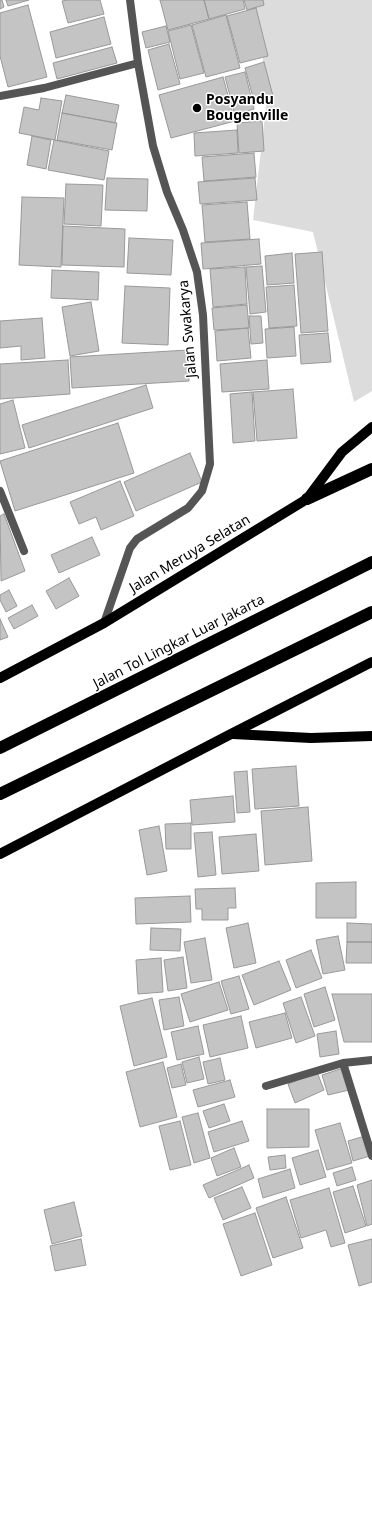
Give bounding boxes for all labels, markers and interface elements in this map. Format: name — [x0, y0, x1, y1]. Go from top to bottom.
place label: Posyandu Bougenville — [206, 92, 288, 124]
marker: Posyandu Bougenville — [191, 102, 203, 114]
street label: Jalan Swakarya — [175, 279, 201, 379]
street label: Jalan Meruya Selatan — [127, 511, 253, 597]
street label: Jalan Tol Lingkar Luar Jakarta — [91, 591, 267, 693]

